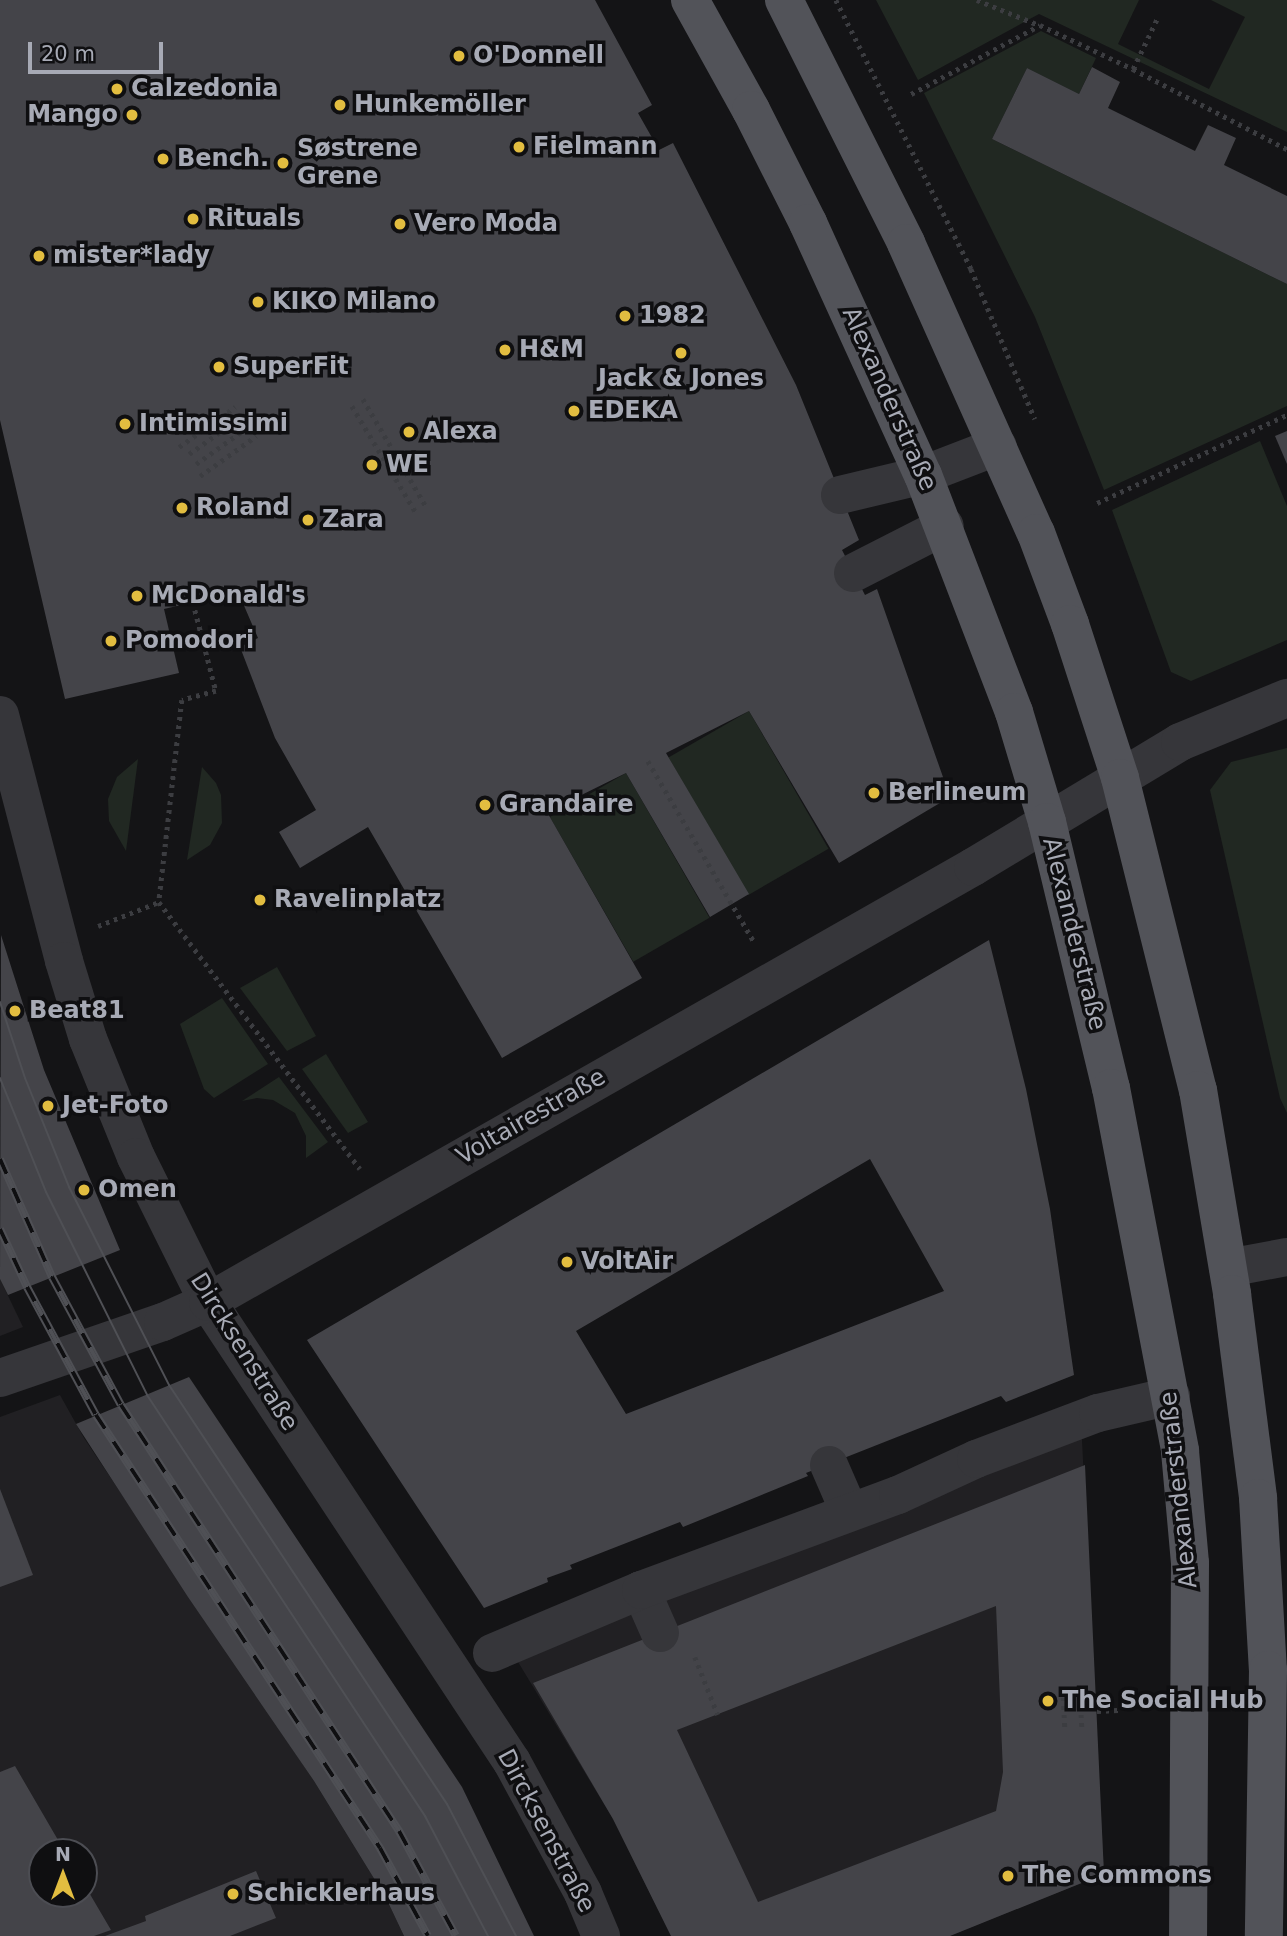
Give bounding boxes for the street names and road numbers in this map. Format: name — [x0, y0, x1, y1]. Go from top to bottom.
street label: Alexanderstraße — [836, 303, 942, 495]
street label: Alexanderstraße — [1036, 835, 1112, 1033]
street label: Voltairestraße — [451, 1063, 611, 1171]
street label: Dircksenstraße — [184, 1268, 304, 1436]
street label: Alexanderstraße — [1154, 1390, 1204, 1590]
street label: Dircksenstraße — [491, 1745, 601, 1917]

